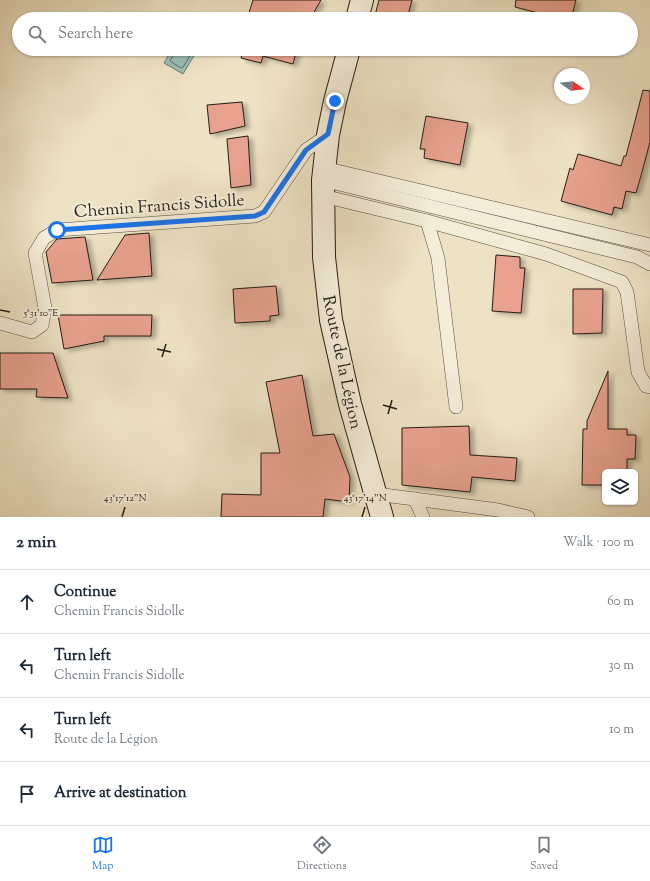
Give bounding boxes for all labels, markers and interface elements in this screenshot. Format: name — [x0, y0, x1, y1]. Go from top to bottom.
search box — [12, 12, 638, 56]
icon: search — [26, 23, 48, 45]
text: Search here — [58, 24, 133, 45]
north arrow — [554, 68, 590, 104]
route end — [326, 92, 344, 110]
street label: Chemin Francis Sidolle — [73, 189, 245, 225]
route start — [48, 221, 66, 239]
street label: Route de la Légion — [315, 293, 367, 431]
text: 5°31'10"E — [23, 306, 58, 321]
map controls — [602, 469, 638, 505]
button: layers — [602, 469, 638, 505]
text: 43°17'12"N — [104, 491, 146, 506]
text: 43°17'14"N — [343, 491, 387, 506]
text: 2 min — [16, 531, 57, 555]
text: Walk · 100 m — [563, 534, 634, 552]
text: Continue — [54, 582, 116, 603]
icon: ahead — [16, 591, 38, 613]
text: 60 m — [607, 593, 634, 611]
text: Chemin Francis Sidolle — [54, 603, 185, 621]
text: Turn left — [54, 646, 111, 667]
icon: left — [16, 655, 38, 677]
text: 30 m — [608, 657, 634, 675]
text: Chemin Francis Sidolle — [54, 667, 185, 685]
text: Turn left — [54, 710, 111, 731]
icon: left — [16, 719, 38, 741]
text: 10 m — [609, 721, 634, 739]
text: Route de la Légion — [54, 731, 158, 749]
icon: arrive — [16, 783, 38, 805]
text: Arrive at destination — [54, 783, 187, 804]
tab: Map — [92, 834, 114, 874]
tab: Directions — [297, 834, 347, 874]
tab: Saved — [530, 834, 558, 874]

